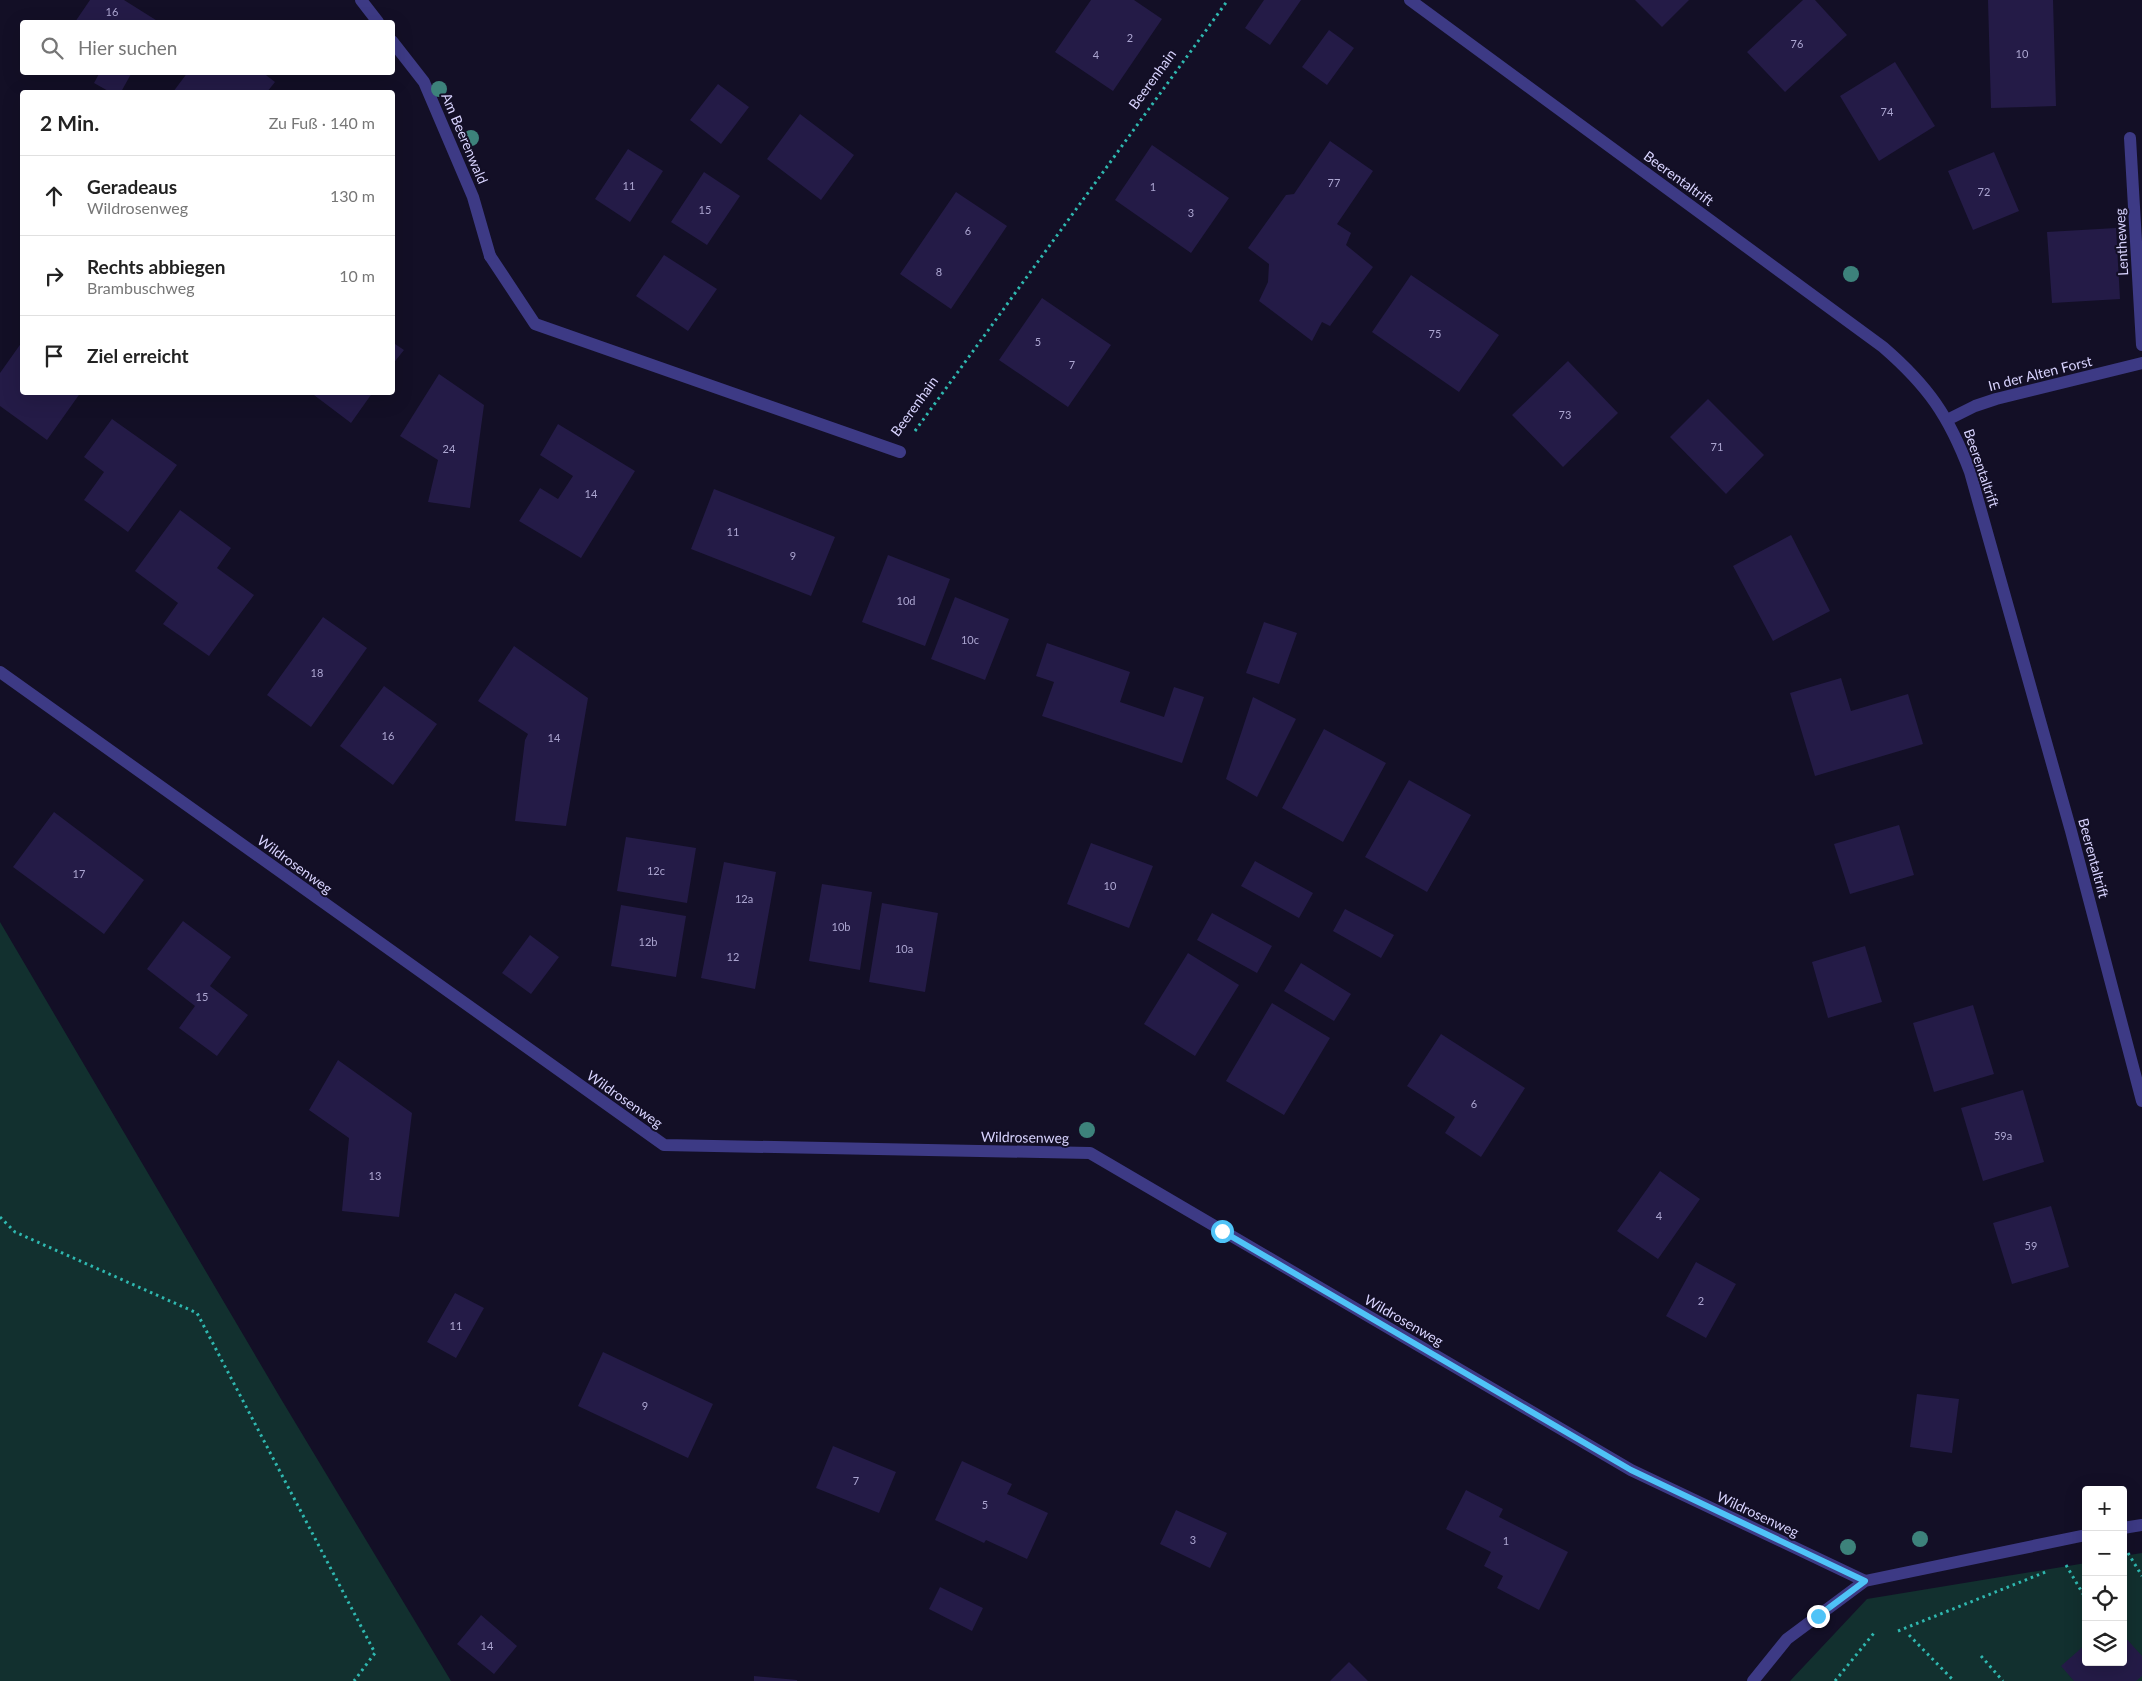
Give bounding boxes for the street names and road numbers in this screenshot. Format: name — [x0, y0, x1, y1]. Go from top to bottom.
street label: Beerenhain — [1125, 46, 1179, 112]
street label: Am Beerenwald — [438, 90, 492, 186]
street label: Beerentaltrift — [1641, 147, 1717, 209]
street label: Lentheweg — [2111, 208, 2131, 276]
street label: In der Alten Forst — [1986, 352, 2094, 394]
street label: Beerenhain — [887, 373, 941, 439]
street label: Beerentaltrift — [1961, 426, 2004, 510]
street label: Beerentaltrift — [2075, 816, 2113, 900]
street label: Wildrosenweg — [254, 831, 336, 897]
street label: Wildrosenweg — [584, 1067, 666, 1131]
street label: Wildrosenweg — [981, 1128, 1069, 1146]
street label: Wildrosenweg — [1361, 1291, 1447, 1349]
street label: Wildrosenweg — [1714, 1488, 1802, 1540]

